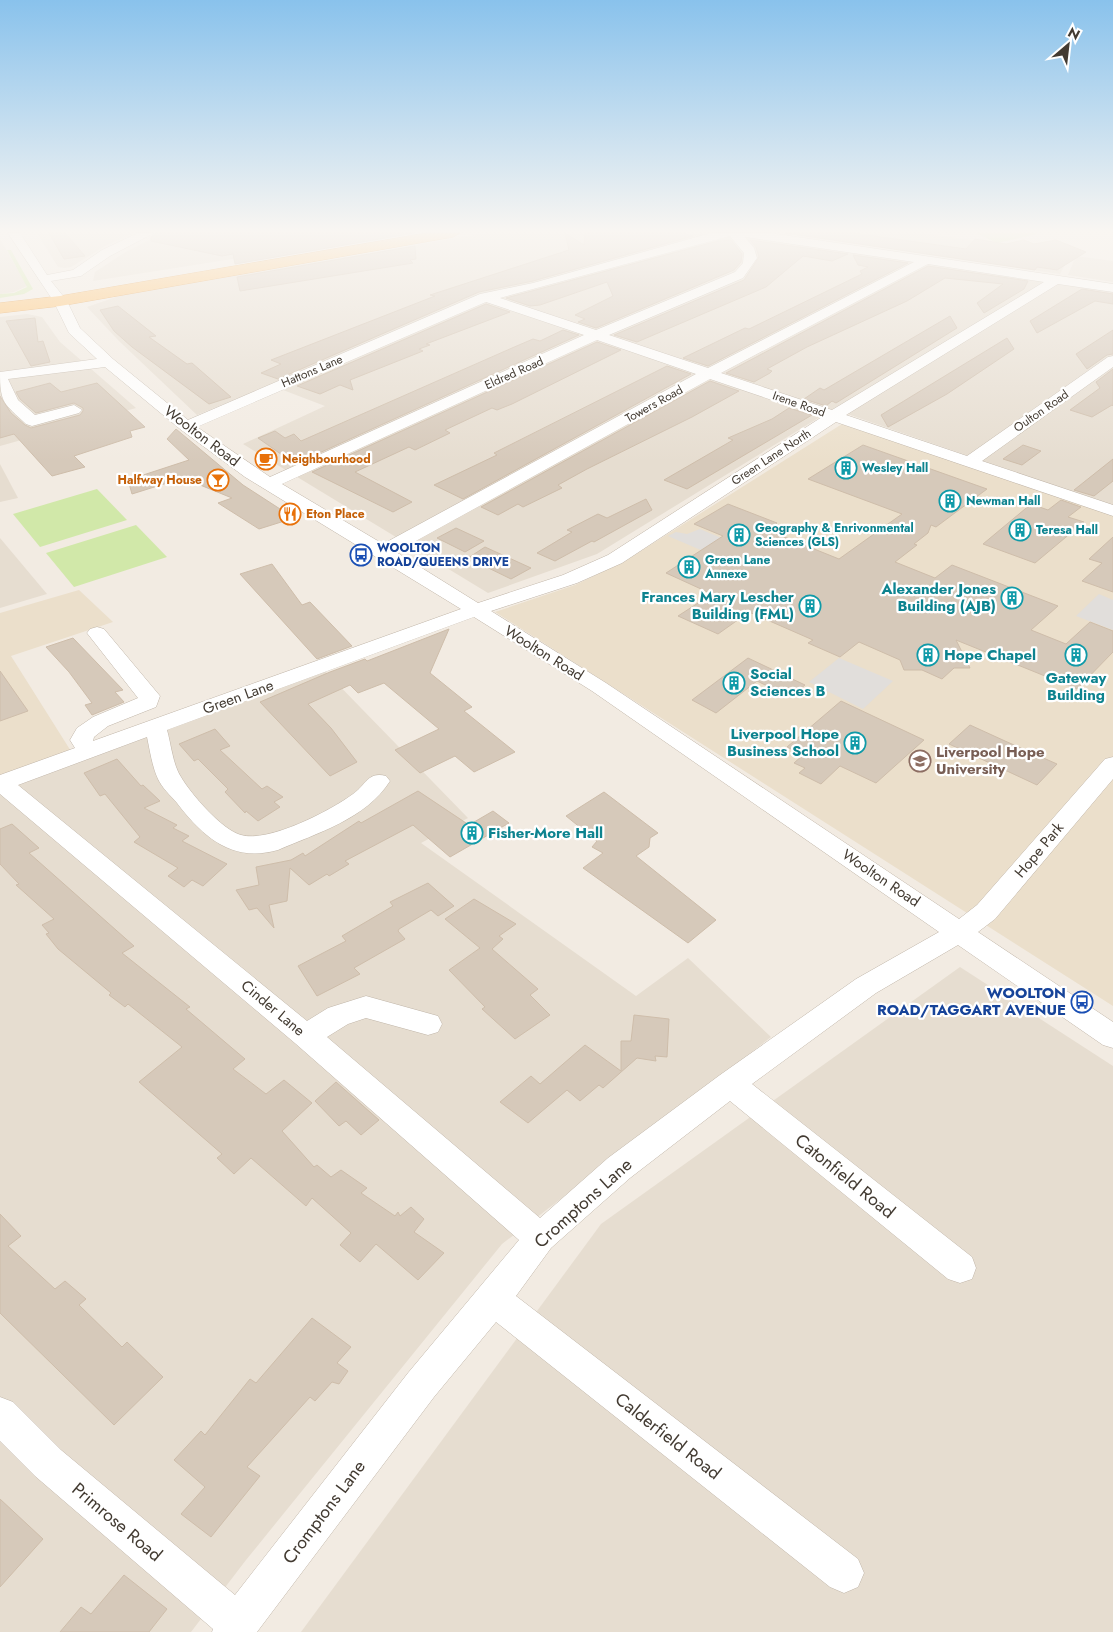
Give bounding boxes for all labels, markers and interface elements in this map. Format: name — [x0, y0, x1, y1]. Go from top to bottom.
north arrow — [1043, 20, 1093, 70]
text: N — [1064, 22, 1084, 45]
street label: Hattons Lane — [279, 350, 345, 392]
street label: Eldred Road — [482, 352, 546, 394]
street label: Towers Road — [622, 381, 686, 427]
street label: Oulton Road — [1010, 385, 1072, 437]
street label: Irene Road — [770, 387, 828, 421]
street label: Woolton Road — [159, 400, 245, 472]
street label: Green Lane North — [728, 424, 814, 490]
cafe icon: Neighbourhood — [254, 447, 278, 471]
place label: Neighbourhood — [282, 450, 371, 468]
building icon: Wesley Hall — [834, 456, 858, 480]
place label: Wesley Hall — [862, 459, 928, 477]
bar icon: Halfway House — [206, 468, 230, 492]
place label: Halfway House — [118, 471, 202, 489]
building icon: Newman Hall — [938, 489, 962, 513]
place label: Newman Hall — [966, 492, 1041, 510]
restaurant icon: Eton Place — [278, 502, 302, 526]
place label: Eton Place — [306, 505, 365, 523]
building icon: Teresa Hall — [1008, 518, 1032, 542]
place label: Geography & Enrivonmental Sciences (GLS) — [755, 519, 914, 551]
place label: Teresa Hall — [1036, 521, 1098, 539]
building icon: Geography & Enrivonmental Sciences (GLS) — [727, 523, 751, 547]
place label: WOOLTON ROAD/QUEENS DRIVE — [377, 539, 509, 571]
bus stop icon: WOOLTON ROAD/QUEENS DRIVE — [349, 543, 373, 567]
place label: Green Lane Annexe — [704, 551, 770, 583]
building icon: Green Lane Annexe — [677, 555, 701, 579]
place label: Alexander Jones Building (AJB) — [880, 578, 996, 617]
place label: Frances Mary Lescher Building (FML) — [641, 586, 795, 625]
building icon: Alexander Jones Building (AJB) — [1000, 586, 1024, 610]
building icon: Frances Mary Lescher Building (FML) — [798, 594, 822, 618]
street label: Woolton Road — [500, 620, 588, 686]
building icon: Hope Chapel — [916, 643, 940, 667]
building icon: Gateway Building — [1064, 643, 1088, 667]
place label: Hope Chapel — [944, 644, 1036, 666]
place label: Social Sciences B — [750, 663, 825, 702]
place label: Gateway Building — [1046, 667, 1107, 706]
building icon: Social Sciences B — [722, 671, 746, 695]
street label: Green Lane — [199, 674, 277, 720]
place label: Liverpool Hope Business School — [727, 723, 839, 762]
building icon: Liverpool Hope Business School — [843, 731, 867, 755]
place label: Liverpool Hope University — [936, 741, 1045, 780]
school or university icon: Liverpool Hope University — [908, 749, 932, 773]
street label: Hope Park — [1009, 817, 1069, 883]
building icon: Fisher-More Hall — [460, 821, 484, 845]
place label: Fisher-More Hall — [488, 822, 603, 844]
street label: Woolton Road — [838, 844, 924, 912]
street label: Cinder Lane — [236, 975, 310, 1042]
place label: WOOLTON ROAD/TAGGART AVENUE — [877, 982, 1066, 1021]
bus stop icon: WOOLTON ROAD/TAGGART AVENUE — [1070, 990, 1094, 1014]
street label: Catonfield Road — [789, 1127, 901, 1225]
street label: Cromptons Lane — [528, 1152, 638, 1254]
street label: Calderfield Road — [609, 1386, 727, 1486]
street label: Cromptons Lane — [276, 1455, 372, 1569]
street label: Primrose Road — [66, 1476, 168, 1568]

